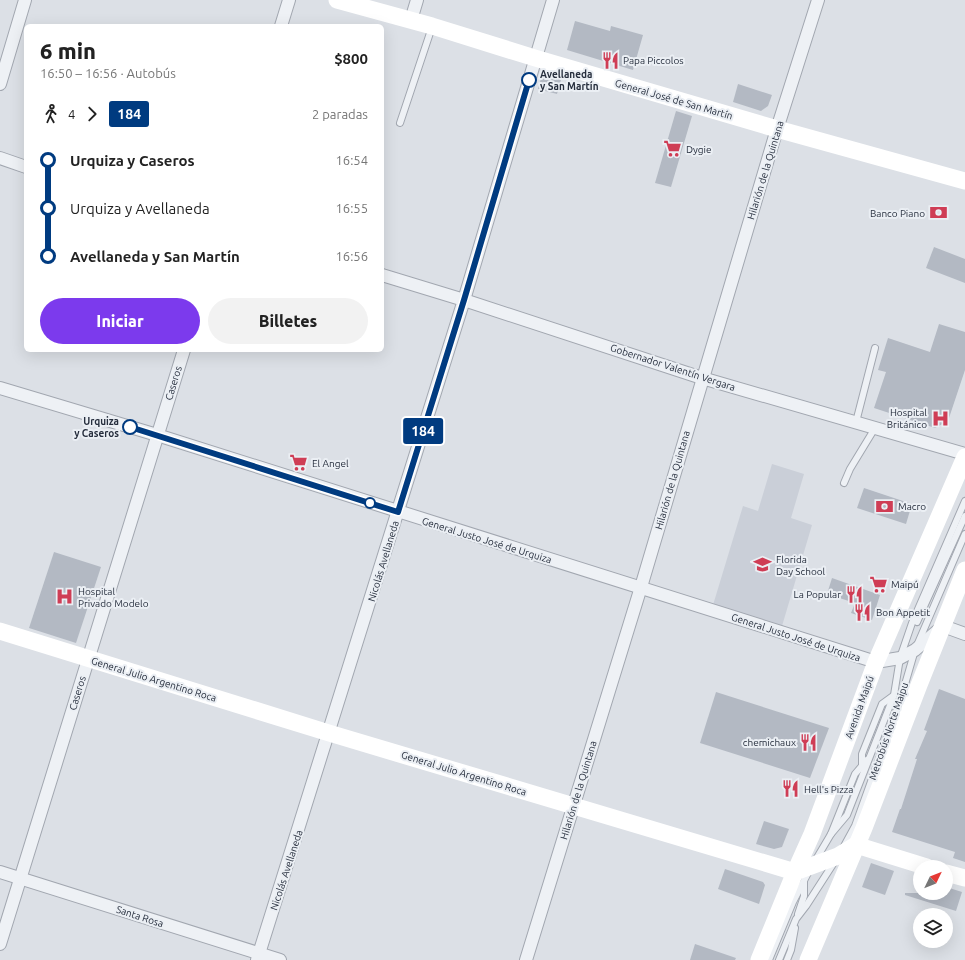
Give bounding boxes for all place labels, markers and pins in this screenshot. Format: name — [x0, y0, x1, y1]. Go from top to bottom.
restaurant icon: Papa Piccolos — [600, 50, 620, 70]
place label: Papa Piccolos — [623, 55, 684, 66]
place label: Avellaneda y San Martín — [540, 69, 599, 92]
marker: Avellaneda y San Martín — [521, 72, 537, 88]
supermarket icon: Dygie — [663, 139, 683, 159]
place label: Dygie — [686, 144, 712, 155]
bank icon: Banco Piano — [928, 203, 948, 223]
place label: Banco Piano — [870, 208, 925, 219]
place label: Hospital Británico — [887, 407, 927, 430]
hospital icon: Hospital Británico — [930, 408, 950, 428]
place label: Urquiza y Caseros — [74, 416, 119, 439]
marker: Urquiza y Caseros — [122, 419, 138, 435]
supermarket icon: El Angel — [289, 453, 309, 473]
place label: El Angel — [312, 458, 349, 469]
bank icon: Macro — [875, 496, 895, 516]
unlabelled marker — [364, 497, 376, 509]
place label: Macro — [898, 501, 926, 512]
place label: Florida Day School — [776, 554, 826, 577]
school or university icon: Florida Day School — [753, 555, 773, 575]
supermarket icon: Maipú — [868, 574, 888, 594]
place label: Maipú — [891, 579, 919, 590]
restaurant icon: La Popular — [844, 584, 864, 604]
place label: Hospital Privado Modelo — [78, 586, 149, 609]
hospital icon: Hospital Privado Modelo — [55, 587, 75, 607]
place label: La Popular — [794, 589, 841, 600]
restaurant icon: Bon Appetit — [853, 602, 873, 622]
place label: Bon Appetit — [876, 607, 930, 618]
restaurant icon: chemichaux — [799, 732, 819, 752]
place label: chemichaux — [743, 737, 796, 748]
restaurant icon: Hell's Pizza — [781, 779, 801, 799]
place label: Hell's Pizza — [804, 784, 854, 795]

